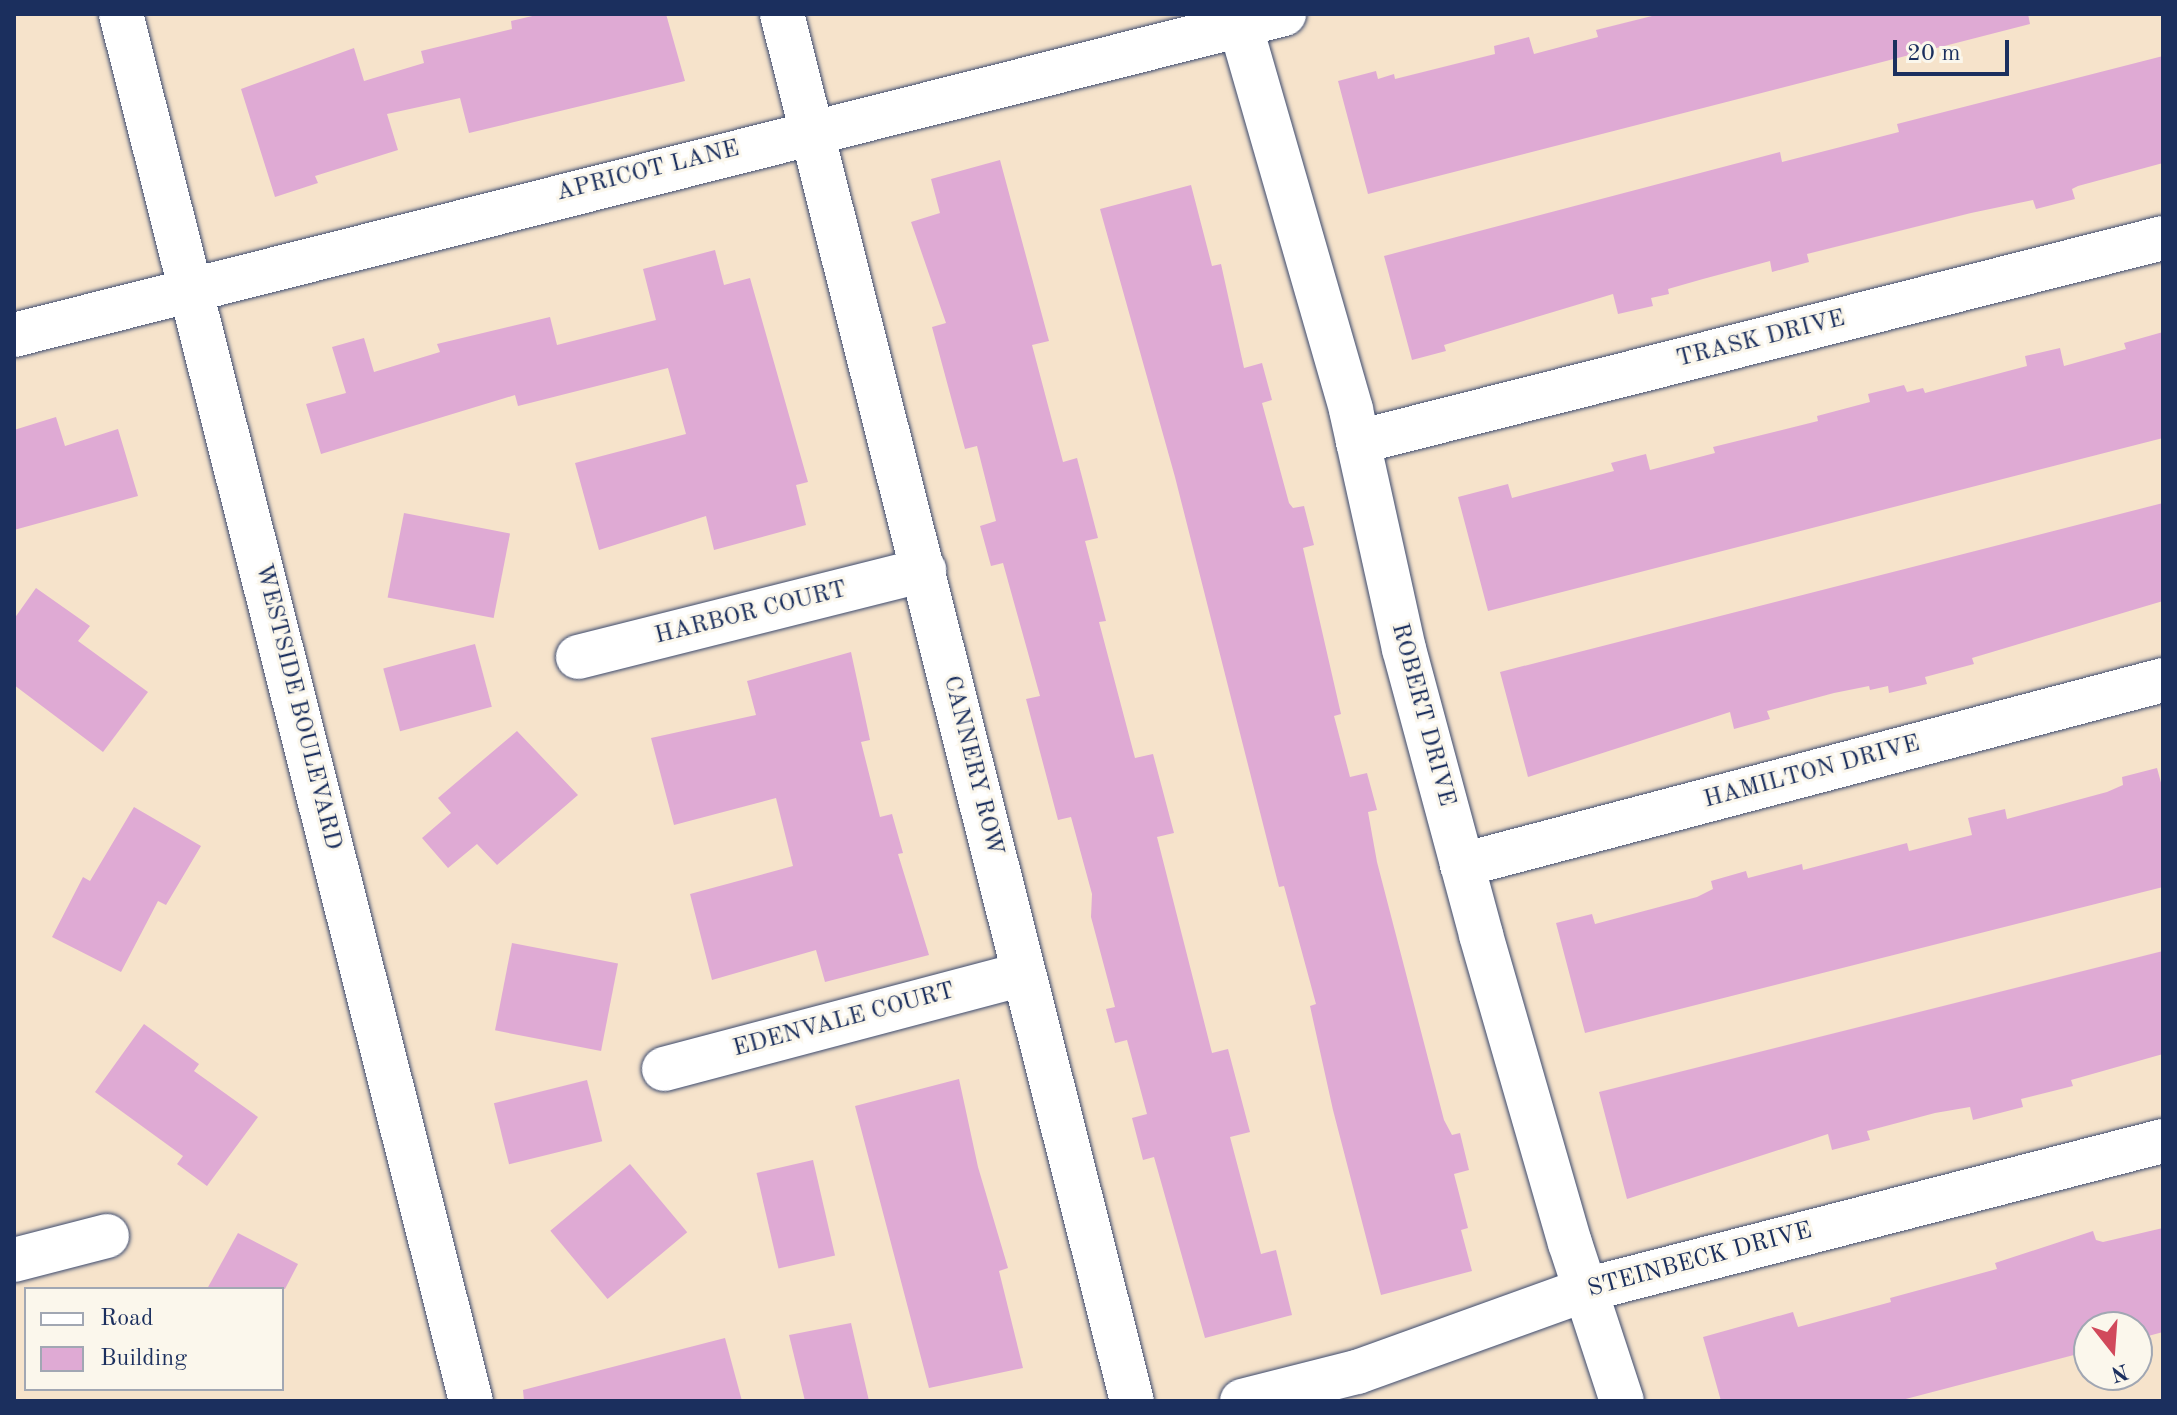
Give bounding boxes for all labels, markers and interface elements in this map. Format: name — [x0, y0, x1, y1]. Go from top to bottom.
scale bar — [1897, 24, 2013, 74]
text: 20 m — [1907, 42, 1961, 66]
street label: APRICOT LANE — [554, 135, 742, 209]
street label: TRASK DRIVE — [1674, 305, 1848, 375]
street label: WESTSIDE BOULEVARD — [247, 561, 347, 853]
street label: HARBOR COURT — [652, 576, 850, 652]
street label: ROBERT DRIVE — [1384, 620, 1460, 810]
street label: CANNERY ROW — [936, 673, 1008, 859]
street label: HAMILTON DRIVE — [1701, 730, 1923, 816]
street label: EDENVALE COURT — [730, 978, 958, 1064]
street label: STEINBECK DRIVE — [1585, 1217, 1815, 1305]
legend — [24, 1287, 284, 1391]
text: Road — [100, 1307, 153, 1331]
north arrow — [2073, 1311, 2153, 1391]
text: Building — [100, 1347, 187, 1371]
text: N — [2108, 1359, 2131, 1385]

